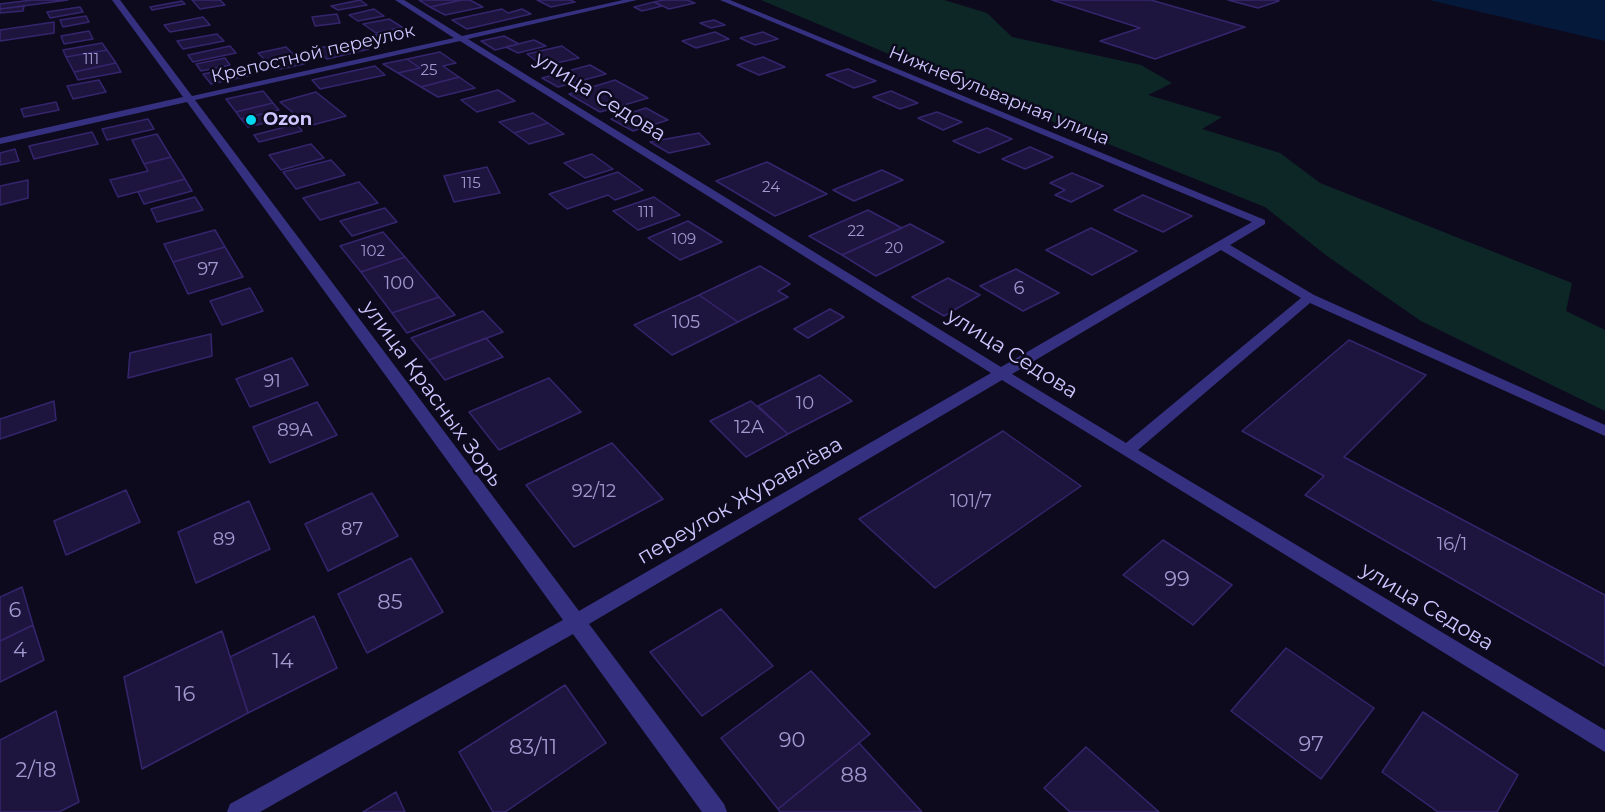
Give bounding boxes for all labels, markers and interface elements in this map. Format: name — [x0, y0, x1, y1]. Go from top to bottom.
street label: Крепостной переулок — [209, 20, 417, 88]
street label: Нижнебульварная улица — [885, 42, 1113, 150]
street label: улица Седова — [530, 46, 670, 148]
house number: 111 — [83, 51, 99, 69]
house number: 25 — [420, 62, 438, 80]
place label: Ozon — [263, 109, 312, 131]
marker: Ozon — [244, 113, 258, 127]
house number: 115 — [461, 175, 481, 193]
house number: 24 — [762, 179, 780, 197]
house number: 111 — [638, 204, 654, 222]
house number: 22 — [847, 223, 865, 241]
house number: 109 — [672, 231, 696, 249]
house number: 20 — [885, 240, 903, 258]
house number: 102 — [361, 243, 385, 261]
house number: 97 — [197, 259, 219, 281]
house number: 100 — [384, 273, 414, 295]
house number: 6 — [1014, 278, 1024, 300]
street label: улица Красных Зорь — [356, 296, 508, 492]
street label: улица Седова — [942, 303, 1082, 405]
house number: 105 — [672, 312, 700, 334]
house number: 91 — [263, 371, 281, 393]
house number: 10 — [796, 393, 814, 415]
house number: 12А — [734, 417, 764, 439]
house number: 89А — [277, 420, 313, 442]
street label: переулок Журавлёва — [633, 432, 847, 570]
house number: 92/12 — [572, 481, 616, 503]
house number: 101/7 — [950, 491, 992, 513]
house number: 87 — [341, 519, 363, 541]
house number: 89 — [213, 529, 235, 551]
house number: 16/1 — [1437, 534, 1467, 556]
street label: улица Седова — [1356, 557, 1498, 657]
house number: 99 — [1164, 567, 1190, 593]
house number: 85 — [377, 590, 403, 616]
house number: 6 — [9, 598, 21, 624]
house number: 4 — [13, 638, 27, 664]
house number: 14 — [272, 649, 294, 675]
house number: 16 — [175, 682, 195, 708]
house number: 90 — [779, 728, 805, 754]
house number: 97 — [1299, 732, 1323, 758]
house number: 83/11 — [509, 735, 557, 761]
house number: 2/18 — [16, 758, 56, 784]
house number: 88 — [841, 763, 867, 789]

